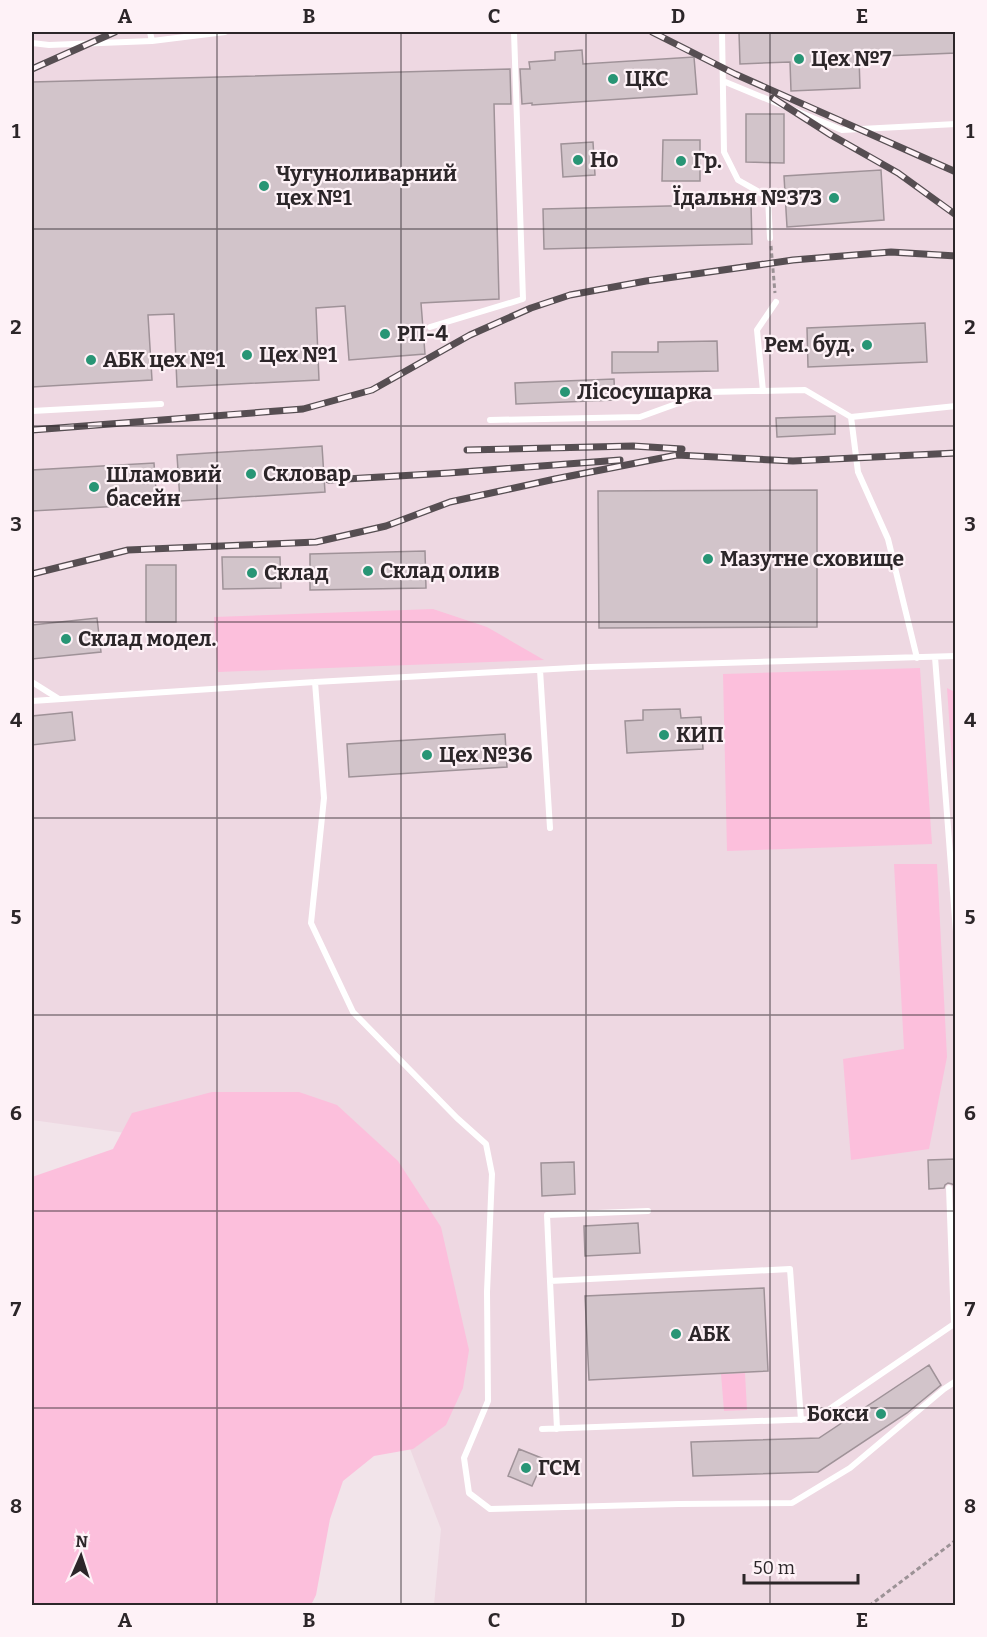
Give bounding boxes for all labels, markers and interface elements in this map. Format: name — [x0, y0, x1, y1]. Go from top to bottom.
text: A — [118, 4, 133, 28]
text: B — [303, 4, 316, 28]
text: C — [488, 4, 500, 28]
text: D — [671, 4, 685, 28]
text: E — [856, 4, 868, 28]
place label: Цех №7 — [811, 46, 892, 72]
marker: Цех №7 — [792, 52, 806, 66]
place label: ЦКС — [625, 66, 669, 92]
marker: ЦКС — [606, 72, 620, 86]
text: 1 — [12, 119, 21, 143]
text: 1 — [966, 119, 975, 143]
place label: Но — [590, 147, 618, 173]
place label: Гр. — [693, 148, 722, 174]
marker: Но — [571, 153, 585, 167]
marker: Гр. — [674, 154, 688, 168]
place label: Чугуноливарний цех №1 — [276, 161, 457, 211]
marker: Чугуноливарний цех №1 — [257, 179, 271, 193]
place label: Їдальня №373 — [673, 185, 822, 211]
marker: Їдальня №373 — [827, 191, 841, 205]
text: 2 — [10, 315, 22, 339]
text: 2 — [964, 315, 976, 339]
place label: РП-4 — [397, 321, 448, 347]
marker: РП-4 — [378, 327, 392, 341]
place label: Рем. буд. — [764, 332, 855, 358]
marker: Рем. буд. — [860, 338, 874, 352]
place label: Цех №1 — [259, 342, 337, 368]
place label: АБК цех №1 — [103, 347, 225, 373]
marker: Цех №1 — [240, 348, 254, 362]
marker: АБК цех №1 — [84, 353, 98, 367]
place label: Лісосушарка — [577, 379, 712, 405]
marker: Лісосушарка — [558, 385, 572, 399]
place label: Скловар — [263, 461, 351, 487]
place label: Шламовий басейн — [106, 462, 222, 512]
marker: Скловар — [244, 467, 258, 481]
marker: Шламовий басейн — [87, 480, 101, 494]
text: 3 — [10, 512, 22, 536]
text: 3 — [964, 512, 976, 536]
place label: Мазутне сховище — [720, 546, 904, 572]
marker: Мазутне сховище — [701, 552, 715, 566]
place label: Склад олив — [380, 558, 500, 584]
place label: Склад — [264, 560, 329, 586]
marker: Склад олив — [361, 564, 375, 578]
marker: Склад — [245, 566, 259, 580]
place label: Склад модел. — [78, 626, 217, 652]
marker: Склад модел. — [59, 632, 73, 646]
text: 4 — [10, 708, 22, 732]
text: 4 — [964, 708, 976, 732]
place label: КИП — [676, 722, 724, 748]
marker: КИП — [657, 728, 671, 742]
place label: Цех №36 — [439, 742, 533, 768]
marker: Цех №36 — [420, 748, 434, 762]
text: 5 — [11, 905, 22, 929]
text: 5 — [965, 905, 976, 929]
text: 6 — [10, 1101, 22, 1125]
text: 6 — [964, 1101, 976, 1125]
text: 7 — [11, 1297, 22, 1321]
text: 7 — [965, 1297, 976, 1321]
place label: АБК — [688, 1321, 730, 1347]
marker: АБК — [669, 1327, 683, 1341]
place label: Бокси — [807, 1401, 869, 1427]
marker: Бокси — [874, 1407, 888, 1421]
place label: ГСМ — [538, 1455, 581, 1481]
marker: ГСМ — [519, 1461, 533, 1475]
text: 8 — [10, 1494, 22, 1518]
text: 8 — [964, 1494, 976, 1518]
north arrow — [51, 1526, 111, 1586]
text: N — [75, 1532, 88, 1551]
scale bar — [744, 1547, 858, 1585]
text: 50 m — [753, 1557, 795, 1579]
text: A — [118, 1608, 133, 1632]
text: B — [303, 1608, 316, 1632]
text: C — [488, 1608, 500, 1632]
text: D — [671, 1608, 685, 1632]
text: E — [856, 1608, 868, 1632]

